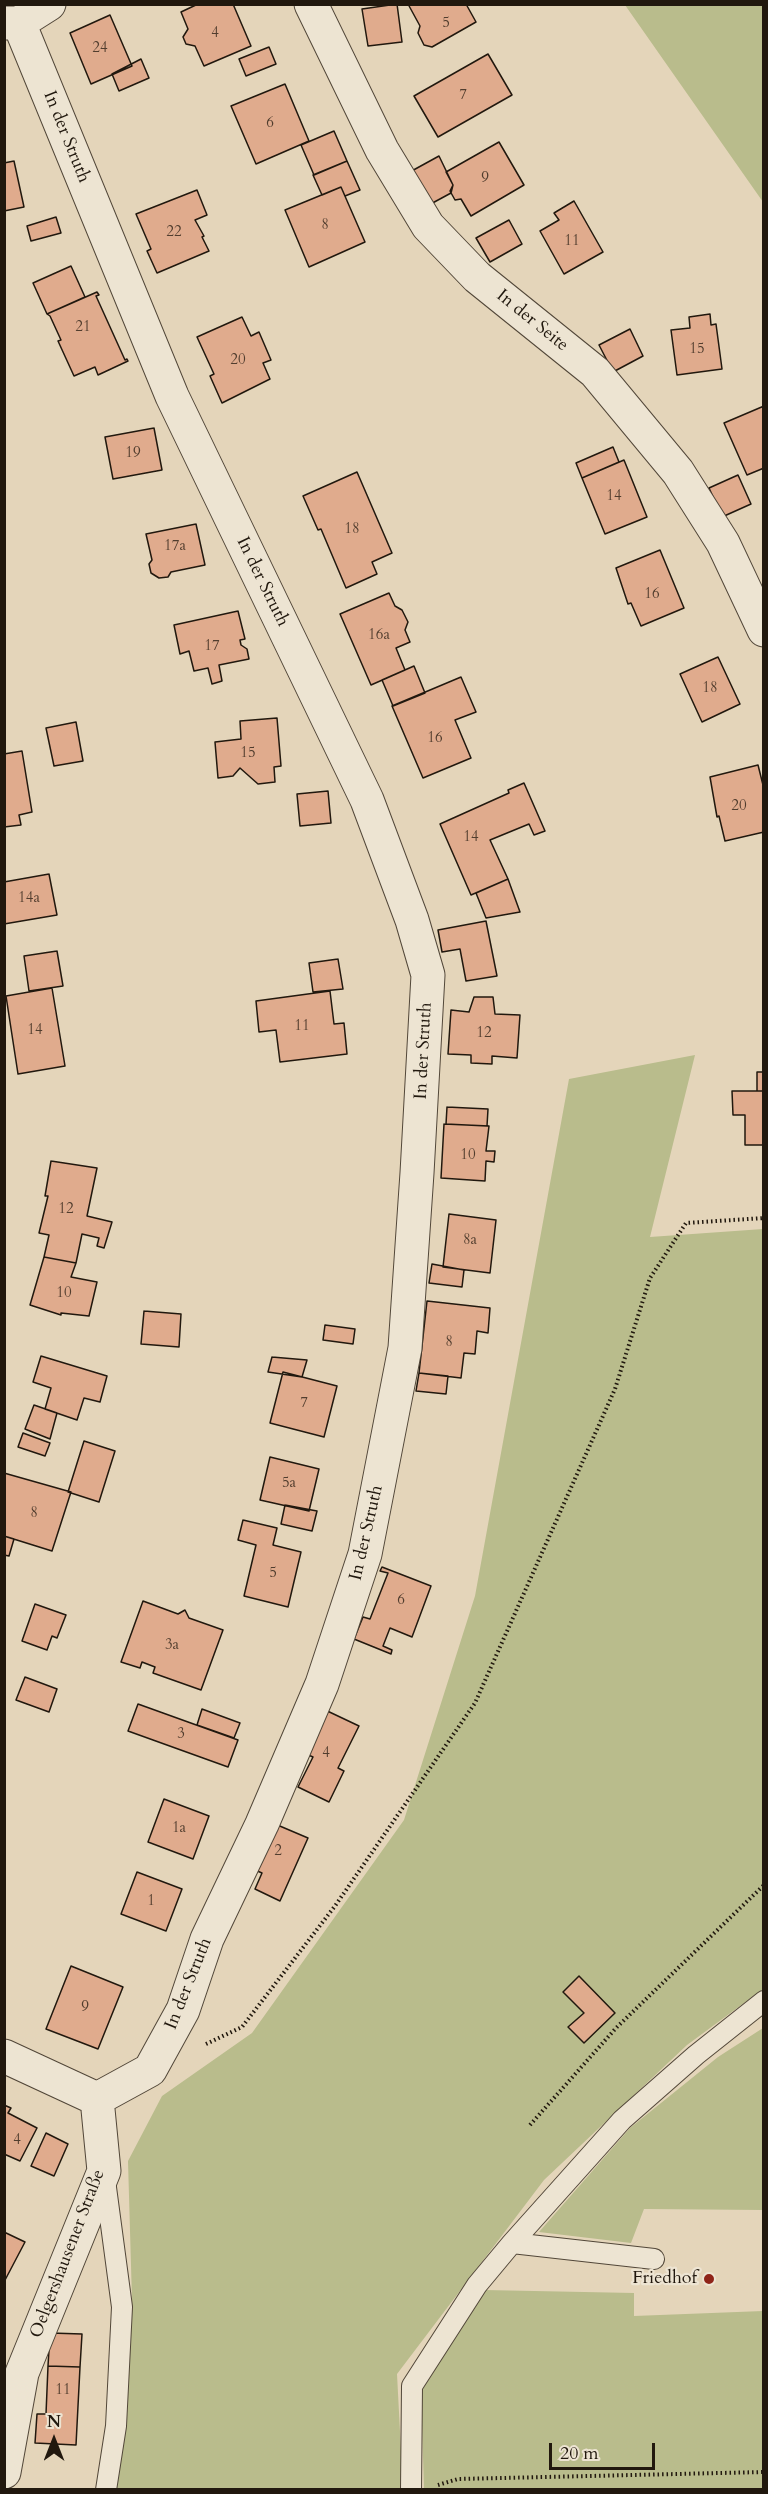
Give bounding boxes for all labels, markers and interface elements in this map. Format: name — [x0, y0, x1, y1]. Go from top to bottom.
house number: 5 — [442, 15, 450, 33]
house number: 4 — [211, 25, 219, 43]
house number: 24 — [92, 40, 108, 58]
house number: 7 — [459, 87, 467, 105]
street label: In der Struth — [38, 88, 94, 186]
house number: 6 — [266, 115, 274, 133]
house number: 9 — [481, 170, 489, 188]
house number: 8 — [321, 217, 329, 235]
house number: 22 — [166, 224, 182, 242]
house number: 11 — [564, 233, 580, 251]
street label: In der Seite — [492, 285, 572, 357]
house number: 21 — [75, 319, 91, 337]
house number: 15 — [689, 341, 705, 359]
house number: 20 — [230, 352, 246, 370]
house number: 19 — [125, 445, 141, 463]
house number: 14 — [606, 488, 622, 506]
house number: 18 — [344, 521, 360, 539]
street label: In der Struth — [231, 534, 293, 630]
house number: 17a — [164, 538, 186, 556]
house number: 16 — [644, 586, 660, 604]
house number: 16a — [368, 627, 390, 645]
house number: 17 — [204, 638, 220, 656]
house number: 18 — [702, 680, 718, 698]
house number: 16 — [427, 730, 443, 748]
house number: 15 — [240, 745, 256, 763]
house number: 20 — [731, 798, 747, 816]
house number: 14 — [463, 829, 479, 847]
house number: 14a — [18, 890, 40, 908]
street label: In der Struth — [411, 1002, 437, 1100]
house number: 11 — [294, 1018, 310, 1036]
house number: 14 — [27, 1022, 43, 1040]
house number: 12 — [476, 1025, 492, 1043]
house number: 10 — [460, 1147, 476, 1165]
house number: 12 — [58, 1201, 74, 1219]
house number: 8a — [463, 1232, 477, 1250]
house number: 10 — [56, 1285, 72, 1303]
house number: 8 — [445, 1334, 453, 1352]
house number: 7 — [300, 1395, 308, 1413]
house number: 5a — [282, 1475, 296, 1493]
street label: In der Struth — [346, 1483, 388, 1583]
house number: 8 — [30, 1505, 38, 1523]
house number: 5 — [269, 1565, 277, 1583]
house number: 6 — [397, 1592, 405, 1610]
house number: 3a — [165, 1637, 179, 1655]
house number: 3 — [177, 1726, 185, 1744]
house number: 4 — [322, 1745, 330, 1763]
house number: 1a — [172, 1820, 186, 1838]
house number: 2 — [274, 1843, 282, 1861]
house number: 1 — [147, 1893, 155, 1911]
street label: In der Struth — [161, 1935, 217, 2033]
house number: 9 — [81, 1999, 89, 2017]
house number: 4 — [13, 2132, 21, 2150]
street label: Oelgershausener Straße — [26, 2167, 110, 2341]
place label: Friedhof — [632, 2268, 697, 2290]
marker: Friedhof — [702, 2272, 716, 2286]
house number: 11 — [55, 2382, 71, 2400]
north arrow — [24, 2410, 84, 2470]
text: N — [47, 2411, 61, 2433]
scale bar — [552, 2431, 658, 2469]
text: 20 m — [560, 2441, 599, 2466]

